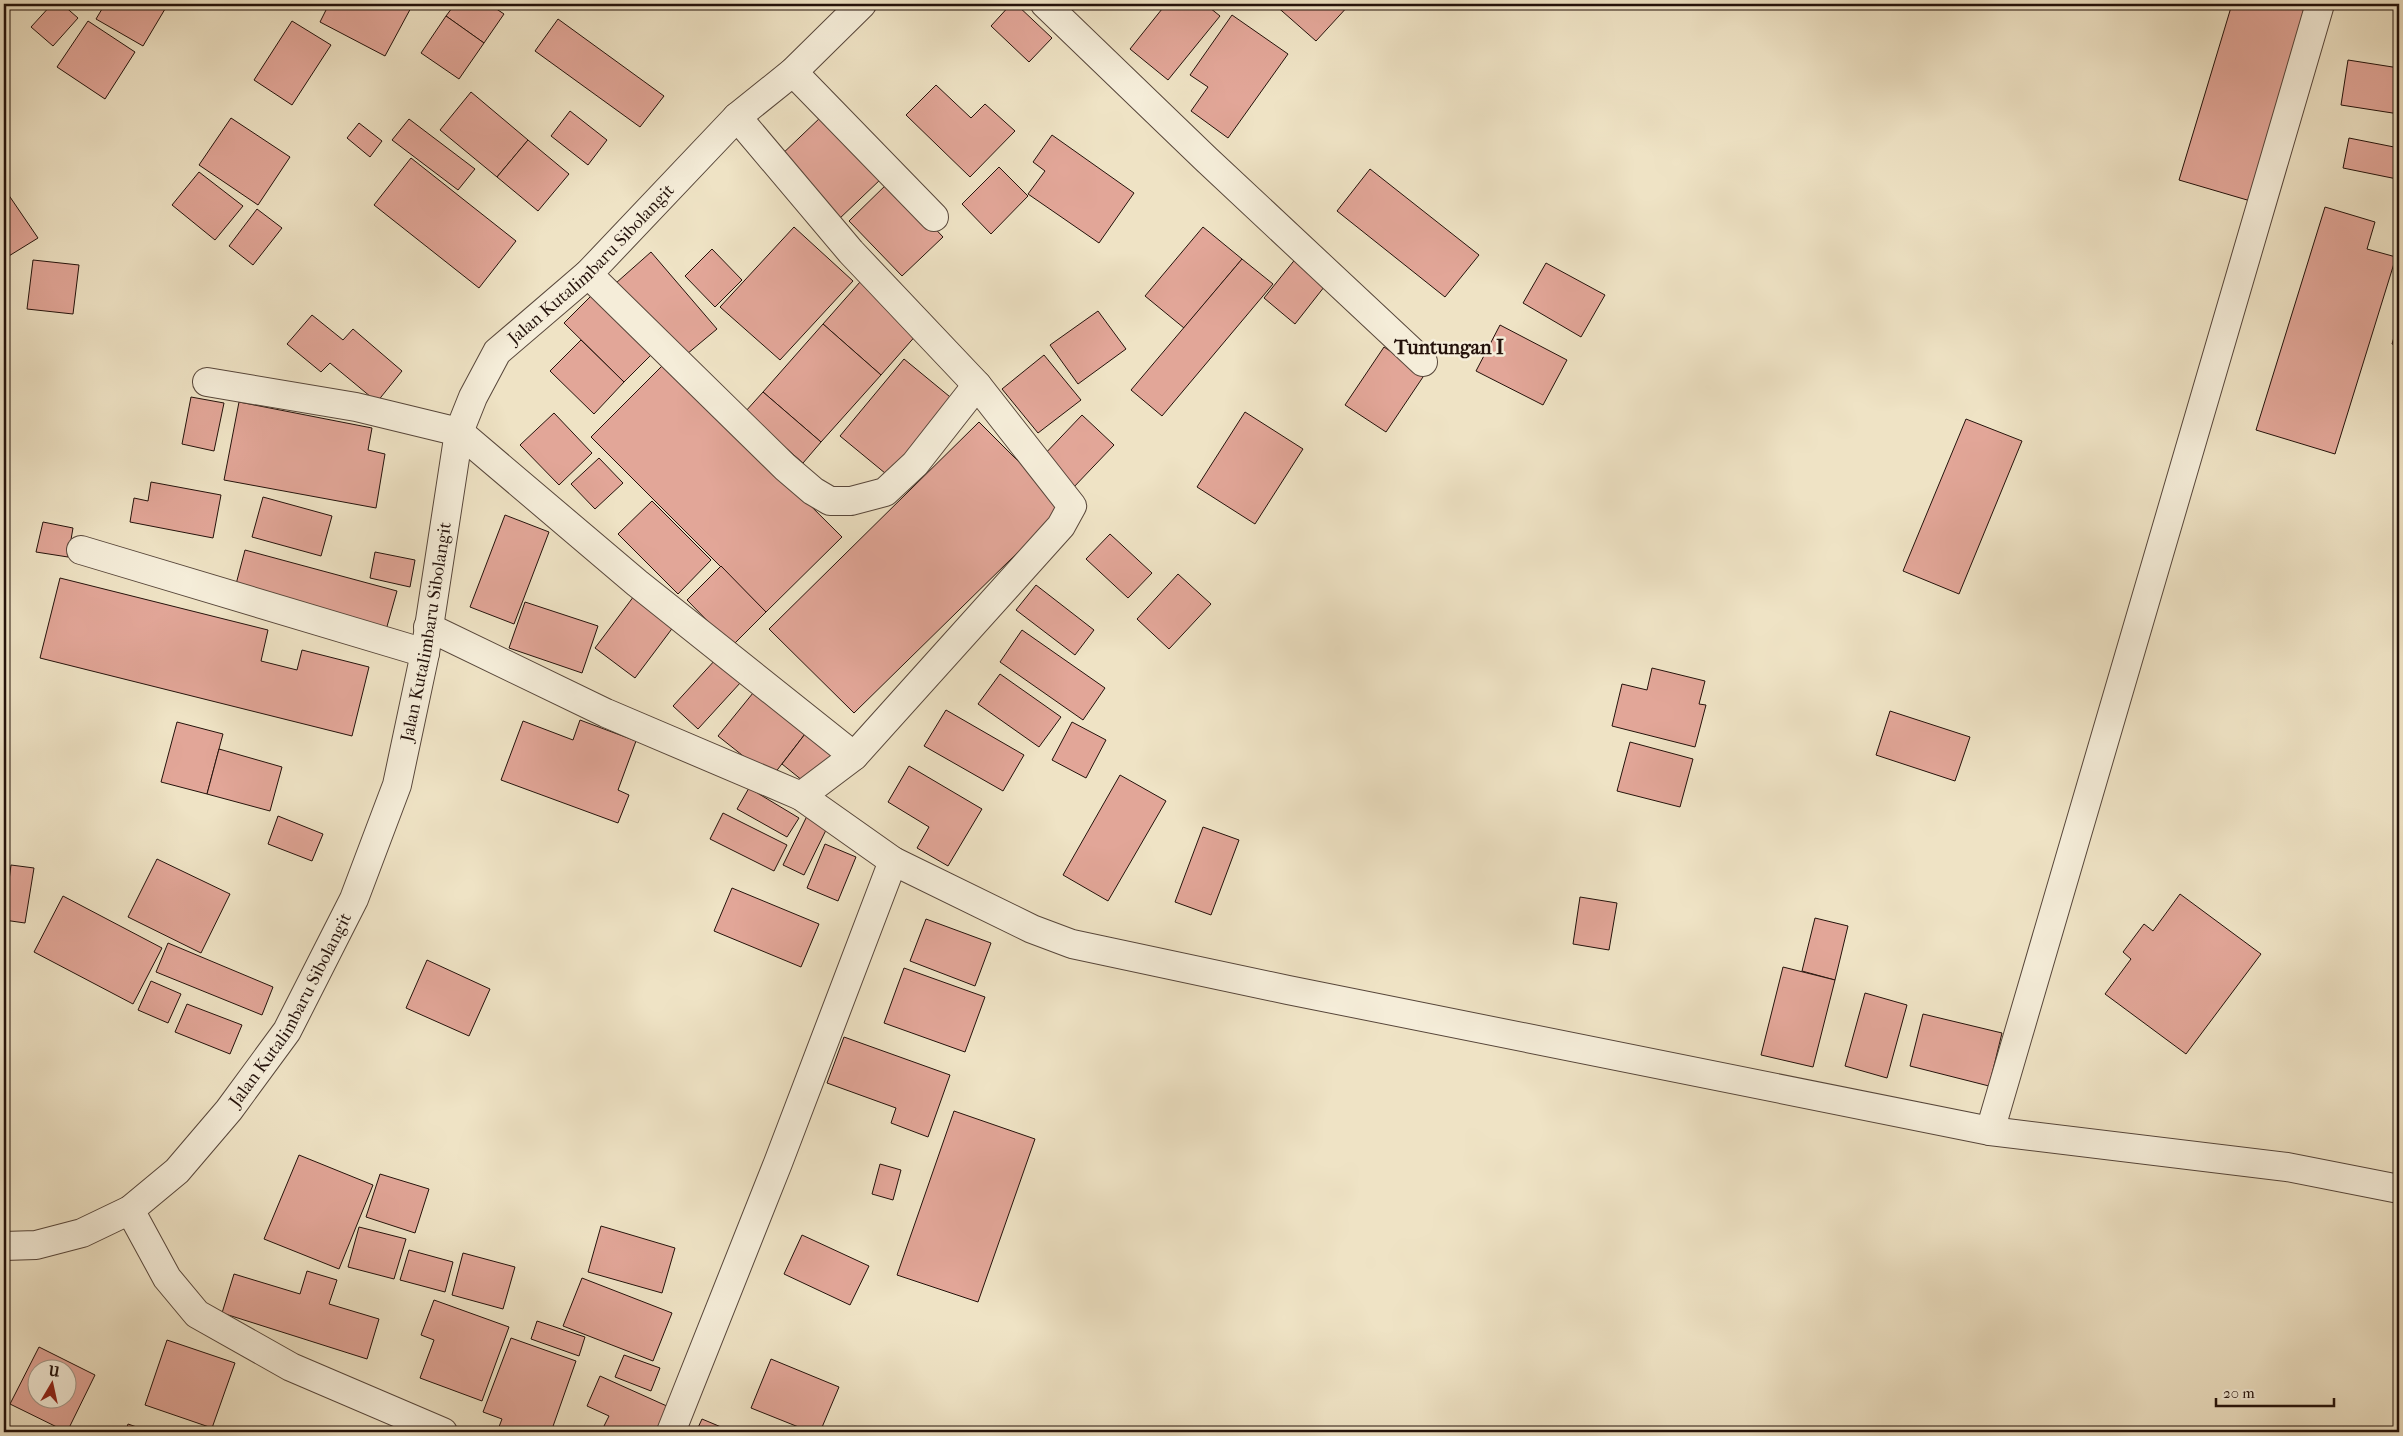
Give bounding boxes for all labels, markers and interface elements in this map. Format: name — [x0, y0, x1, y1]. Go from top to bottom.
street label: Jalan Kutalimbaru Sibolangit — [502, 179, 679, 350]
district label: Tuntungan I — [1393, 336, 1504, 359]
street label: Jalan Kutalimbaru Sibolangit — [396, 520, 456, 745]
street label: Jalan Kutalimbaru Sibolangit — [224, 909, 357, 1113]
north arrow — [28, 1358, 78, 1408]
text: U — [46, 1362, 61, 1381]
scale bar — [2216, 1376, 2333, 1408]
text: 20 m — [2223, 1384, 2255, 1402]

